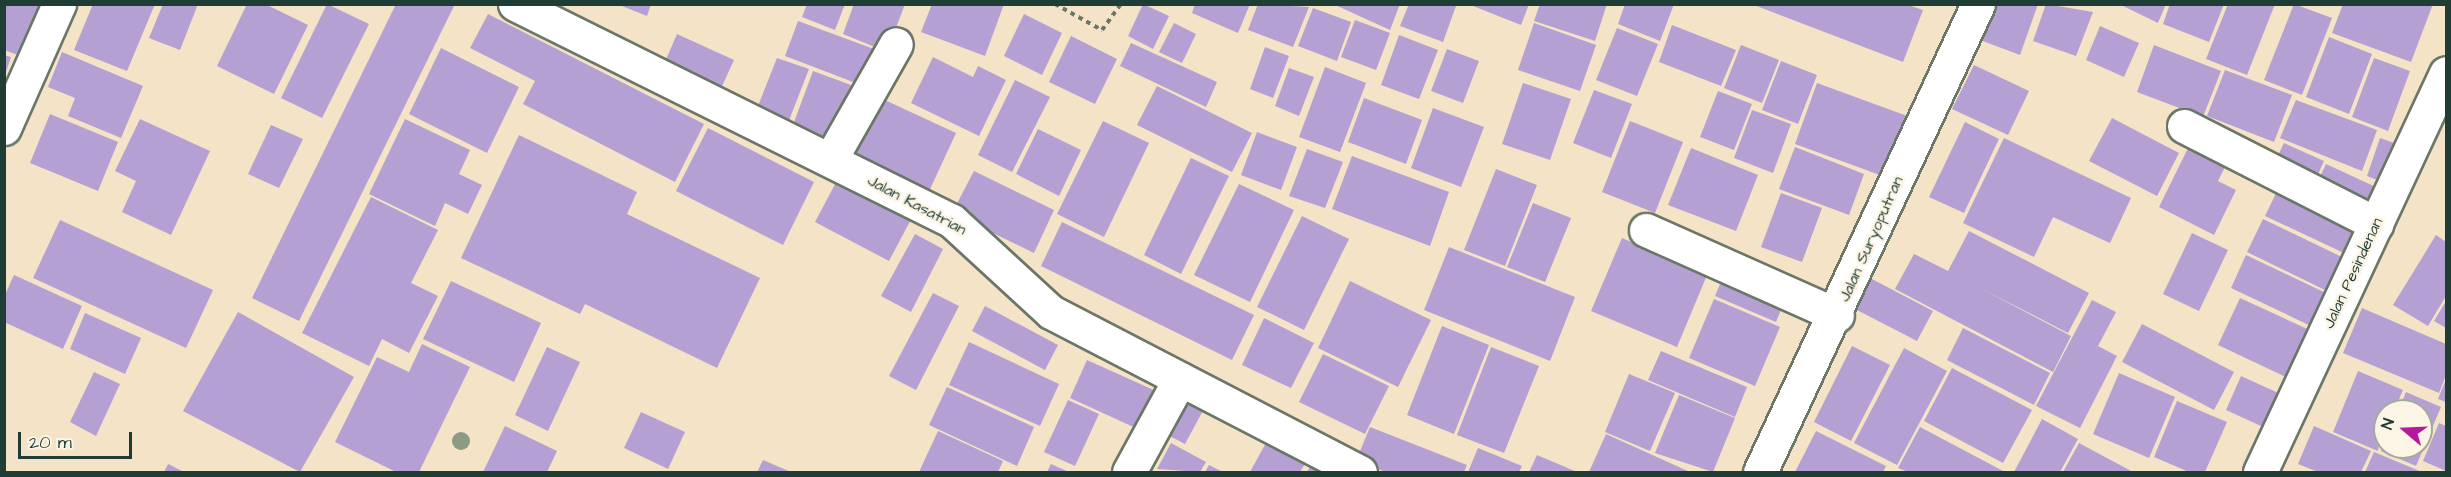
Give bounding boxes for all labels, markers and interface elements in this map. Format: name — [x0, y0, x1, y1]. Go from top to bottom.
street label: Jalan Kasatrian — [864, 171, 970, 239]
street label: Jalan Suryoputran — [1835, 173, 1907, 305]
street label: Jalan Pesindenan — [2319, 215, 2387, 331]
north arrow — [2373, 399, 2433, 459]
text: N — [2376, 415, 2400, 432]
scale bar — [21, 420, 135, 458]
text: 20 m — [29, 430, 72, 455]

